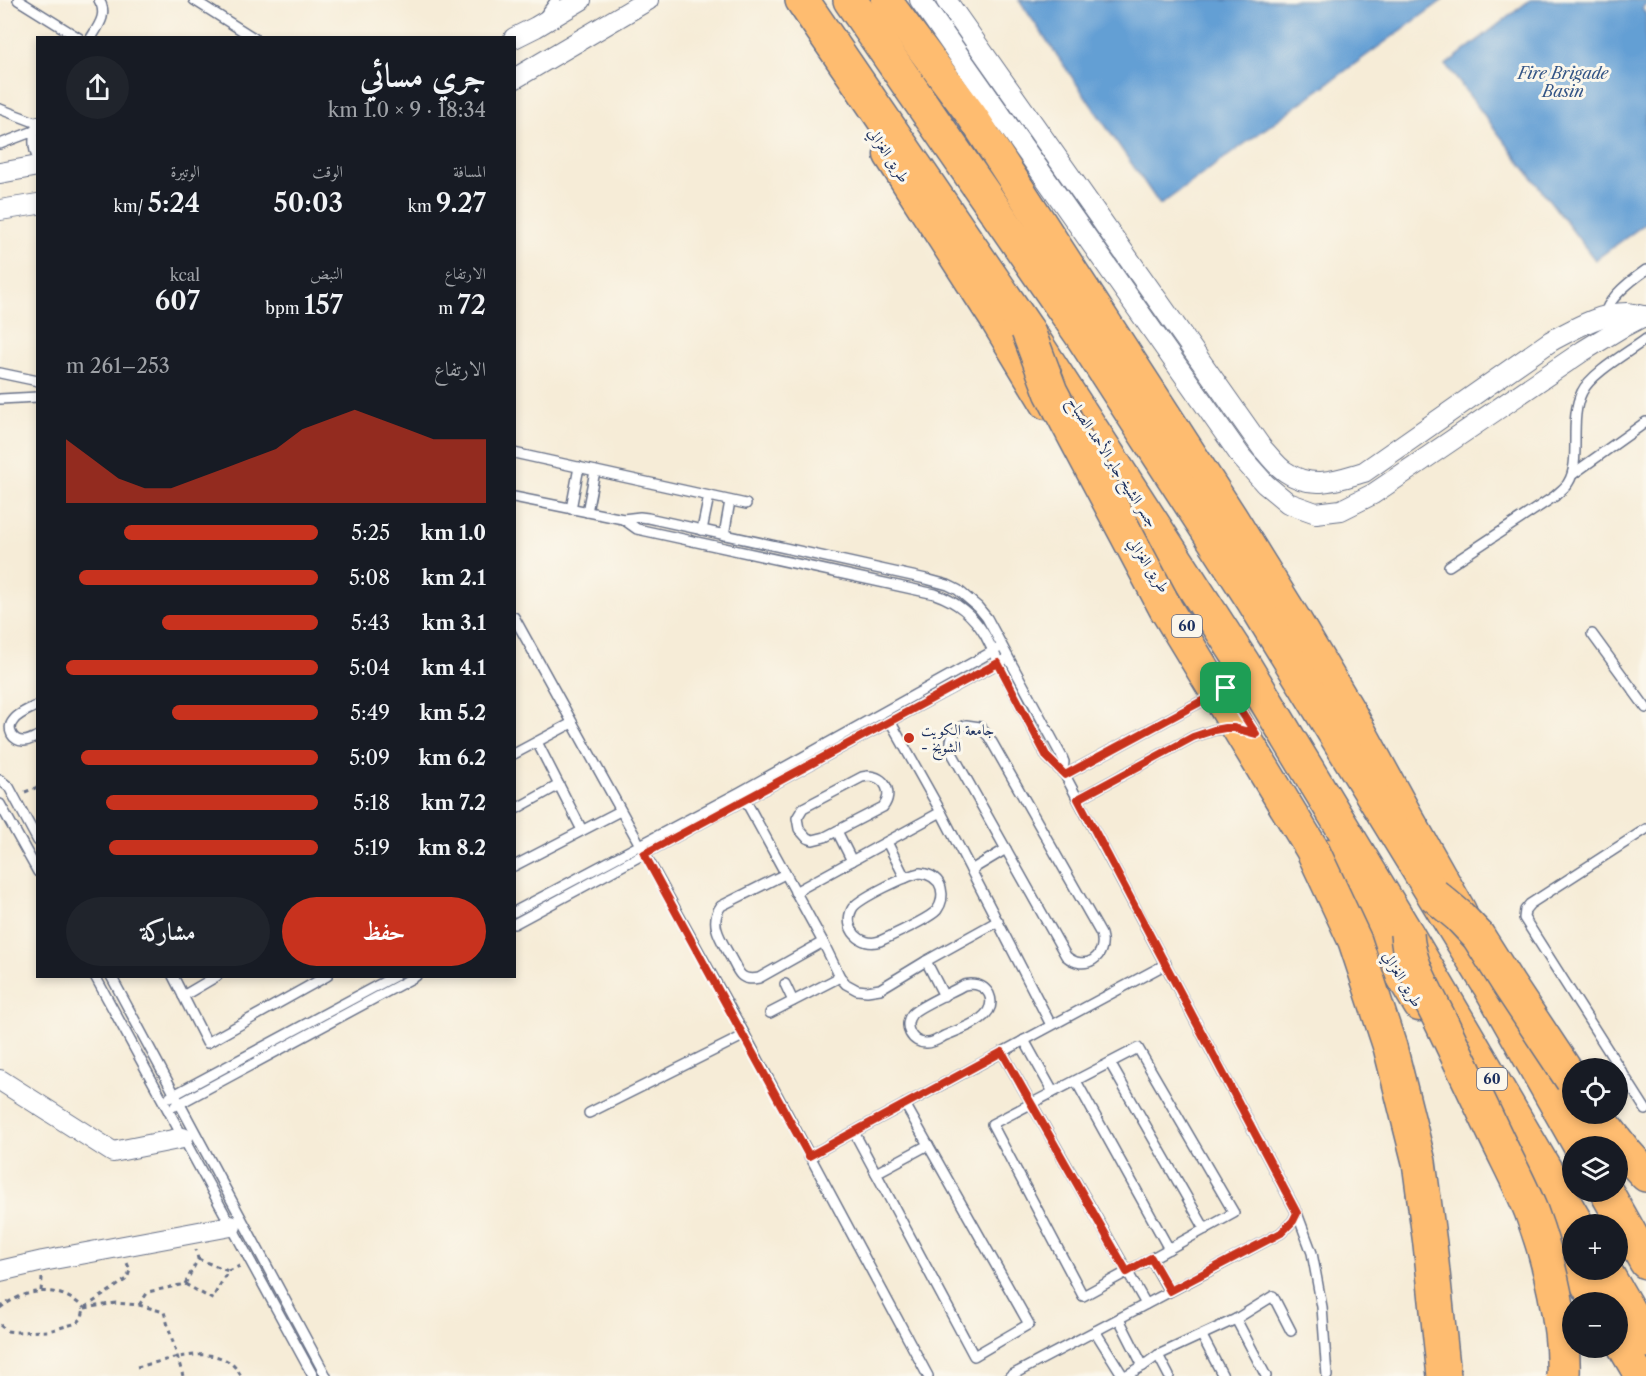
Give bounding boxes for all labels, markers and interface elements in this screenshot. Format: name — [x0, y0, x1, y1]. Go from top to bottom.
text: جري مسائي — [360, 55, 486, 96]
button: share — [66, 56, 129, 119]
water label: Fire Brigade Basin — [1516, 63, 1610, 101]
text: 18:34 · 9 × 1.0 km — [328, 98, 486, 122]
street label: طريق الغزالي — [862, 124, 914, 188]
text: الوتيرة — [170, 161, 200, 181]
text: الوقت — [312, 161, 343, 181]
text: المسافة — [453, 161, 486, 181]
text: 5:24 — [148, 187, 200, 219]
text: 50:03 — [274, 187, 343, 219]
text: 9.27 — [436, 187, 486, 219]
text: /km — [113, 196, 148, 216]
text: km — [408, 196, 436, 216]
text: النبض — [310, 263, 343, 283]
text: الارتفاع — [444, 263, 486, 283]
text: kcal — [170, 265, 200, 285]
text: 607 — [155, 285, 200, 317]
text: 157 — [304, 289, 343, 321]
text: 72 — [457, 289, 486, 321]
text: bpm — [265, 298, 304, 318]
text: m — [438, 298, 457, 318]
text: 253–261 m — [66, 354, 170, 378]
text: الارتفاع — [434, 357, 486, 381]
street label: جسر الشيخ جابر الأحمد الصباح — [1060, 393, 1163, 534]
text: 5:25 — [351, 521, 390, 545]
text: 1.0 km — [421, 521, 486, 545]
street label: طريق الغزالي — [1122, 534, 1174, 598]
text: 5:08 — [349, 566, 390, 590]
text: 2.1 km — [422, 566, 486, 590]
text: 5:43 — [351, 611, 390, 635]
text: 3.1 km — [422, 611, 486, 635]
road number: 60 — [1172, 615, 1202, 637]
text: 5:04 — [349, 656, 390, 680]
text: 4.1 km — [421, 656, 486, 680]
pin — [1200, 662, 1251, 713]
icon: arrive — [1209, 671, 1242, 704]
text: 5:49 — [350, 701, 390, 725]
text: 5.2 km — [419, 701, 486, 725]
place label: جامعة الكويت - الشويخ — [921, 720, 994, 761]
marker: جامعة الكويت - الشويخ — [902, 731, 916, 745]
text: 5:09 — [349, 746, 390, 770]
text: 6.2 km — [419, 746, 486, 770]
text: 5:18 — [353, 791, 390, 815]
text: 7.2 km — [421, 791, 486, 815]
text: 5:19 — [353, 836, 390, 860]
text: 8.2 km — [418, 836, 486, 860]
button: مشاركة — [66, 897, 270, 966]
button: حفظ — [282, 897, 486, 966]
street label: طريق الغزالي — [1376, 948, 1427, 1012]
map controls — [1562, 1058, 1628, 1358]
button: locate — [1562, 1058, 1628, 1124]
road number: 60 — [1477, 1068, 1507, 1090]
button: layers — [1562, 1136, 1628, 1202]
button: + — [1562, 1214, 1628, 1280]
button: − — [1562, 1292, 1628, 1358]

